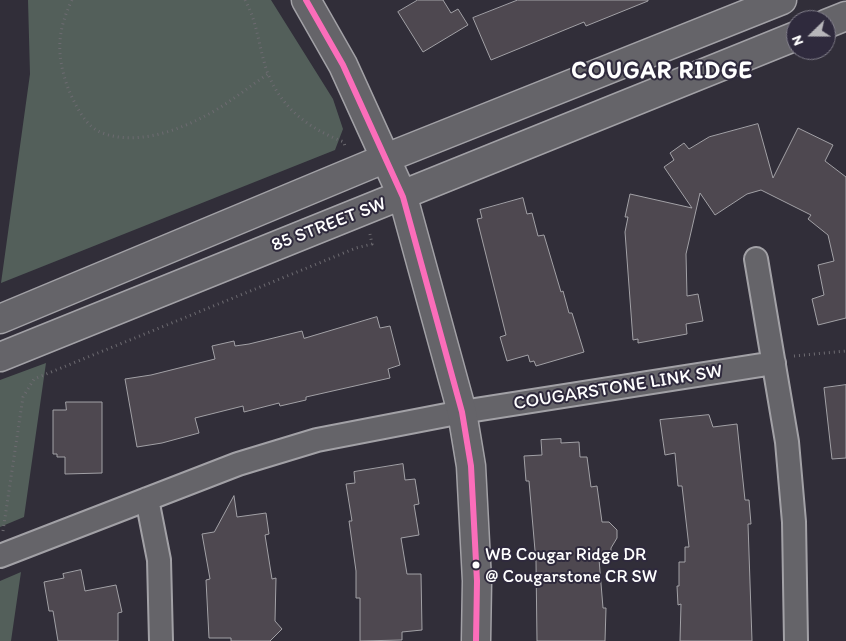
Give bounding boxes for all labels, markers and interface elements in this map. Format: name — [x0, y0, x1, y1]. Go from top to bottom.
north arrow — [786, 10, 836, 60]
text: N — [788, 33, 807, 48]
district label: COUGAR RIDGE — [570, 58, 754, 86]
street label: 85 STREET SW — [269, 193, 389, 257]
street label: COUGARSTONE LINK SW — [512, 360, 724, 416]
place label: WB Cougar Ridge DR @ Cougarstone CR SW — [485, 544, 657, 586]
marker: WB Cougar Ridge DR @ Cougarstone CR SW — [471, 560, 481, 570]

